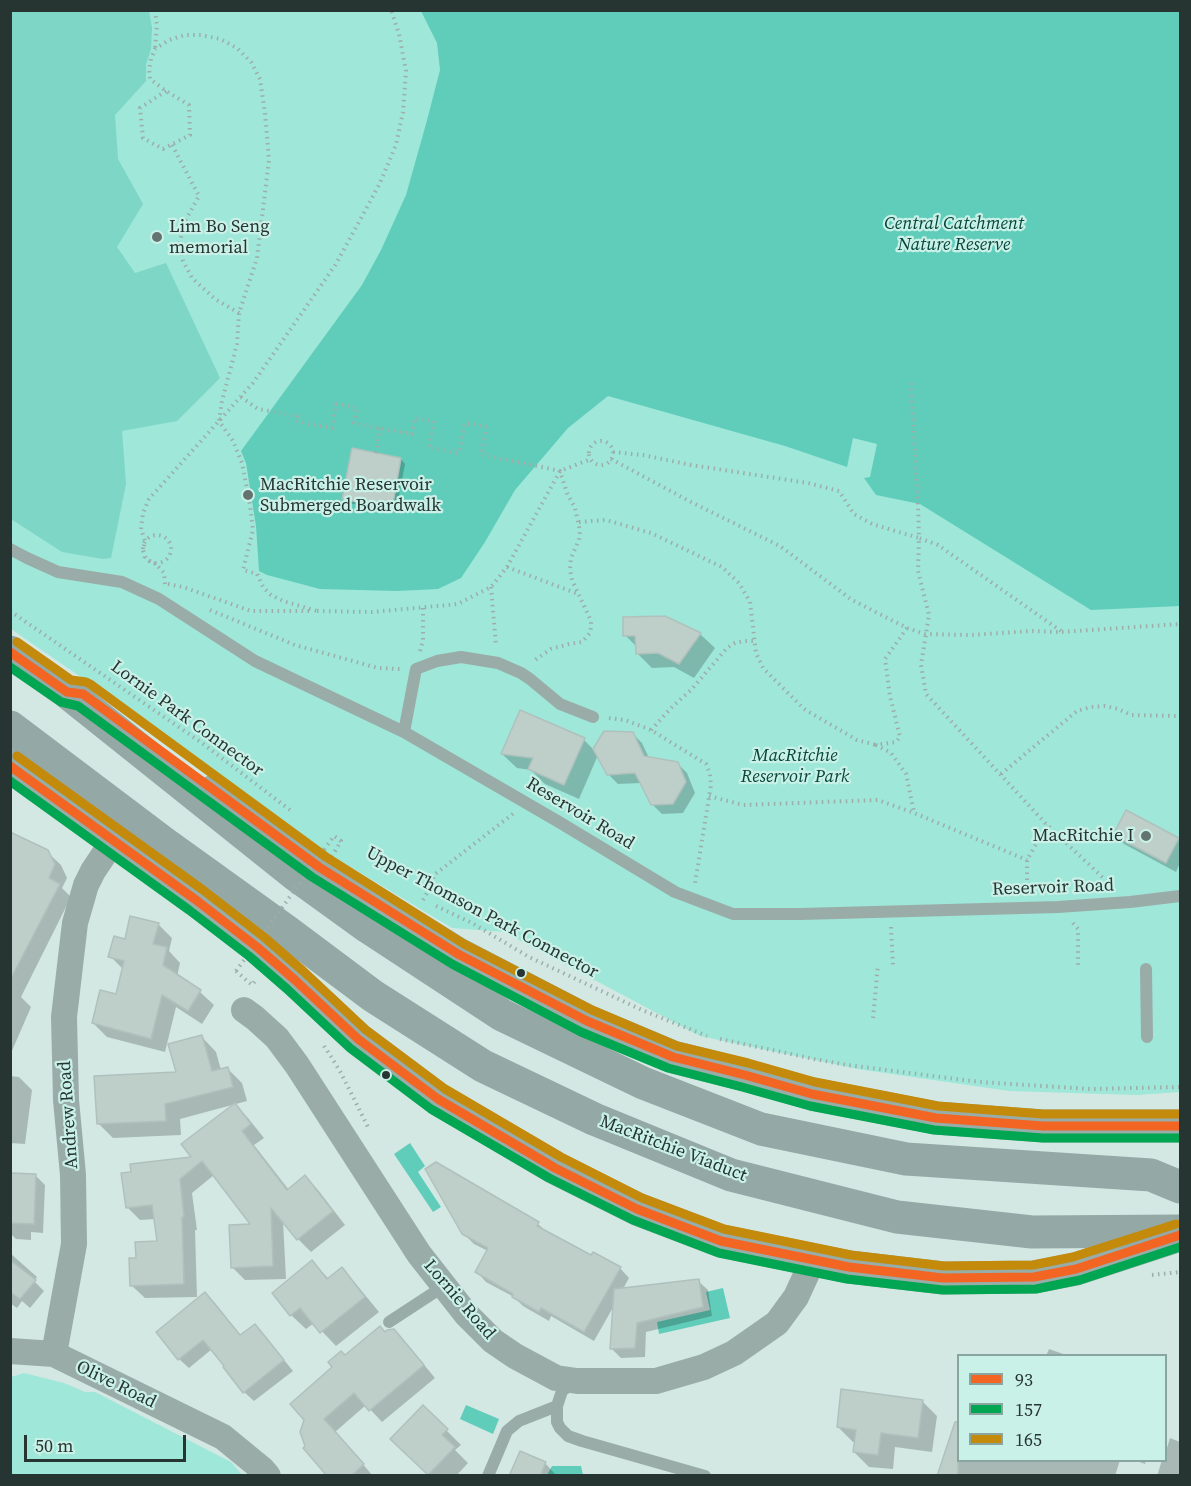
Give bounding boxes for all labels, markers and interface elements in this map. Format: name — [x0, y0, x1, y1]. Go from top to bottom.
park label: Central Catchment Nature Reserve — [884, 213, 1024, 256]
place label: Lim Bo Seng memorial — [169, 216, 270, 258]
marker: Lim Bo Seng memorial — [150, 230, 164, 244]
place label: MacRitchie Reservoir Submerged Boardwalk — [260, 474, 441, 516]
marker: MacRitchie Reservoir Submerged Boardwalk — [241, 488, 255, 502]
street label: Lornie Park Connector — [106, 656, 268, 782]
park label: MacRitchie Reservoir Park — [741, 745, 849, 788]
street label: Reservoir Road — [522, 773, 638, 855]
place label: MacRitchie I — [1033, 825, 1134, 847]
marker: MacRitchie I — [1139, 829, 1153, 843]
street label: Upper Thomson Park Connector — [362, 842, 602, 984]
street label: Reservoir Road — [992, 875, 1114, 901]
unlabelled marker — [515, 967, 527, 979]
street label: Andrew Road — [54, 1060, 84, 1170]
unlabelled marker — [380, 1069, 392, 1081]
street label: MacRitchie Viaduct — [596, 1111, 750, 1187]
street label: Lornie Road — [418, 1256, 500, 1344]
legend — [957, 1354, 1167, 1462]
street label: Olive Road — [73, 1356, 159, 1414]
text: 93 — [1015, 1367, 1033, 1392]
text: 157 — [1015, 1397, 1042, 1422]
scale bar — [27, 1423, 189, 1461]
text: 165 — [1015, 1427, 1042, 1452]
text: 50 m — [35, 1433, 73, 1458]

